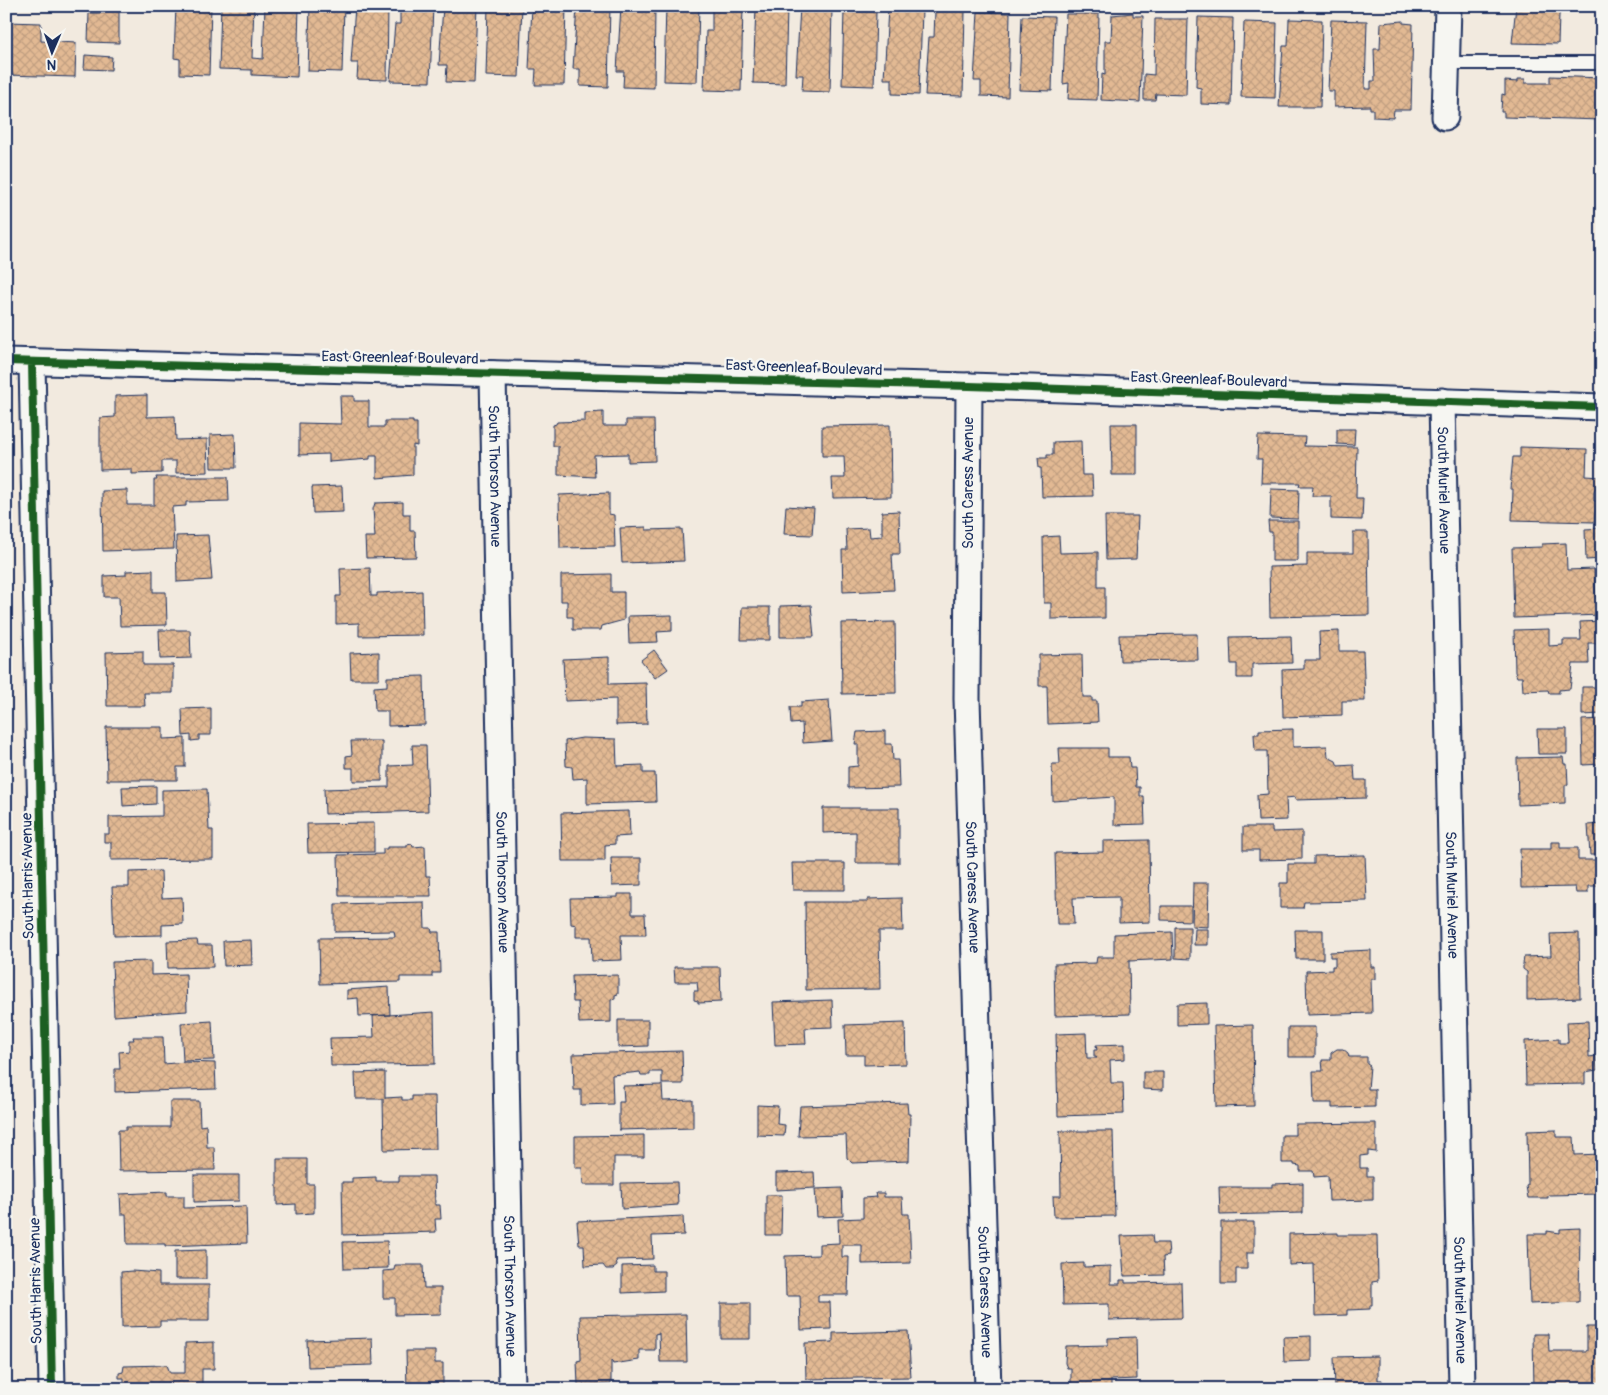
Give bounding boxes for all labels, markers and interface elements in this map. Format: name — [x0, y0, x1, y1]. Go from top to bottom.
north arrow — [28, 28, 78, 78]
text: N — [47, 56, 57, 73]
street label: East Greenleaf Boulevard — [321, 347, 479, 369]
street label: East Greenleaf Boulevard — [725, 356, 883, 380]
street label: East Greenleaf Boulevard — [1130, 368, 1288, 392]
street label: South Thorson Avenue — [484, 405, 506, 548]
street label: South Caress Avenue — [959, 416, 978, 549]
street label: South Muriel Avenue — [1433, 426, 1455, 555]
street label: South Thorson Avenue — [492, 811, 513, 954]
street label: South Harris Avenue — [17, 812, 39, 939]
street label: South Caress Avenue — [961, 820, 984, 954]
street label: South Muriel Avenue — [1441, 831, 1463, 959]
street label: South Thorson Avenue — [499, 1215, 521, 1358]
street label: South Harris Avenue — [25, 1217, 47, 1344]
street label: South Caress Avenue — [974, 1225, 997, 1359]
street label: South Muriel Avenue — [1449, 1236, 1471, 1364]

